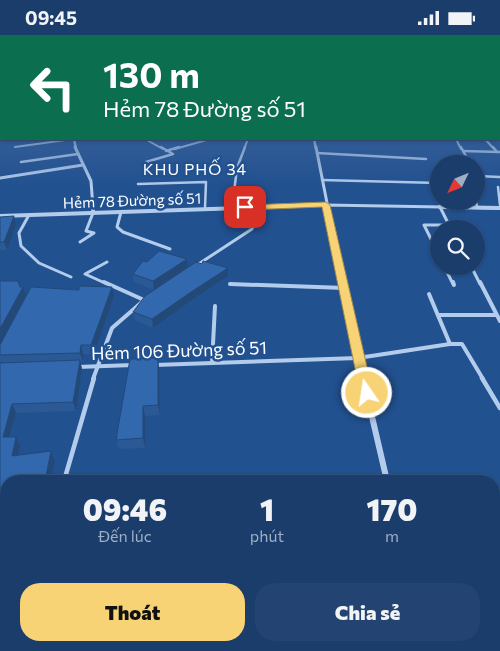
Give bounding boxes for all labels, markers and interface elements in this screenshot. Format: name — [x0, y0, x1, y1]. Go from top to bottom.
text: 09:45 — [25, 6, 77, 29]
text: 130 m — [103, 52, 200, 95]
icon: left — [20, 55, 85, 120]
text: Hẻm 78 Đường số 51 — [103, 95, 306, 122]
north arrow — [430, 155, 485, 210]
map controls — [430, 155, 485, 275]
district label: KHU PHỐ 34 — [143, 157, 247, 178]
pin — [224, 186, 266, 228]
street label: Hẻm 78 Đường số 51 — [63, 189, 201, 211]
icon: arrive — [231, 193, 259, 221]
button: search — [430, 220, 485, 275]
street label: Hẻm 106 Đường số 51 — [91, 336, 267, 364]
position arrow — [340, 366, 392, 418]
text: 09:46 — [83, 490, 167, 527]
text: 1 — [260, 490, 274, 527]
text: 170 — [367, 490, 417, 527]
text: Đến lúc — [98, 526, 152, 545]
text: phút — [250, 526, 284, 545]
text: m — [385, 526, 399, 545]
button: Thoát — [20, 583, 245, 641]
button: Chia sẻ — [255, 583, 480, 641]

